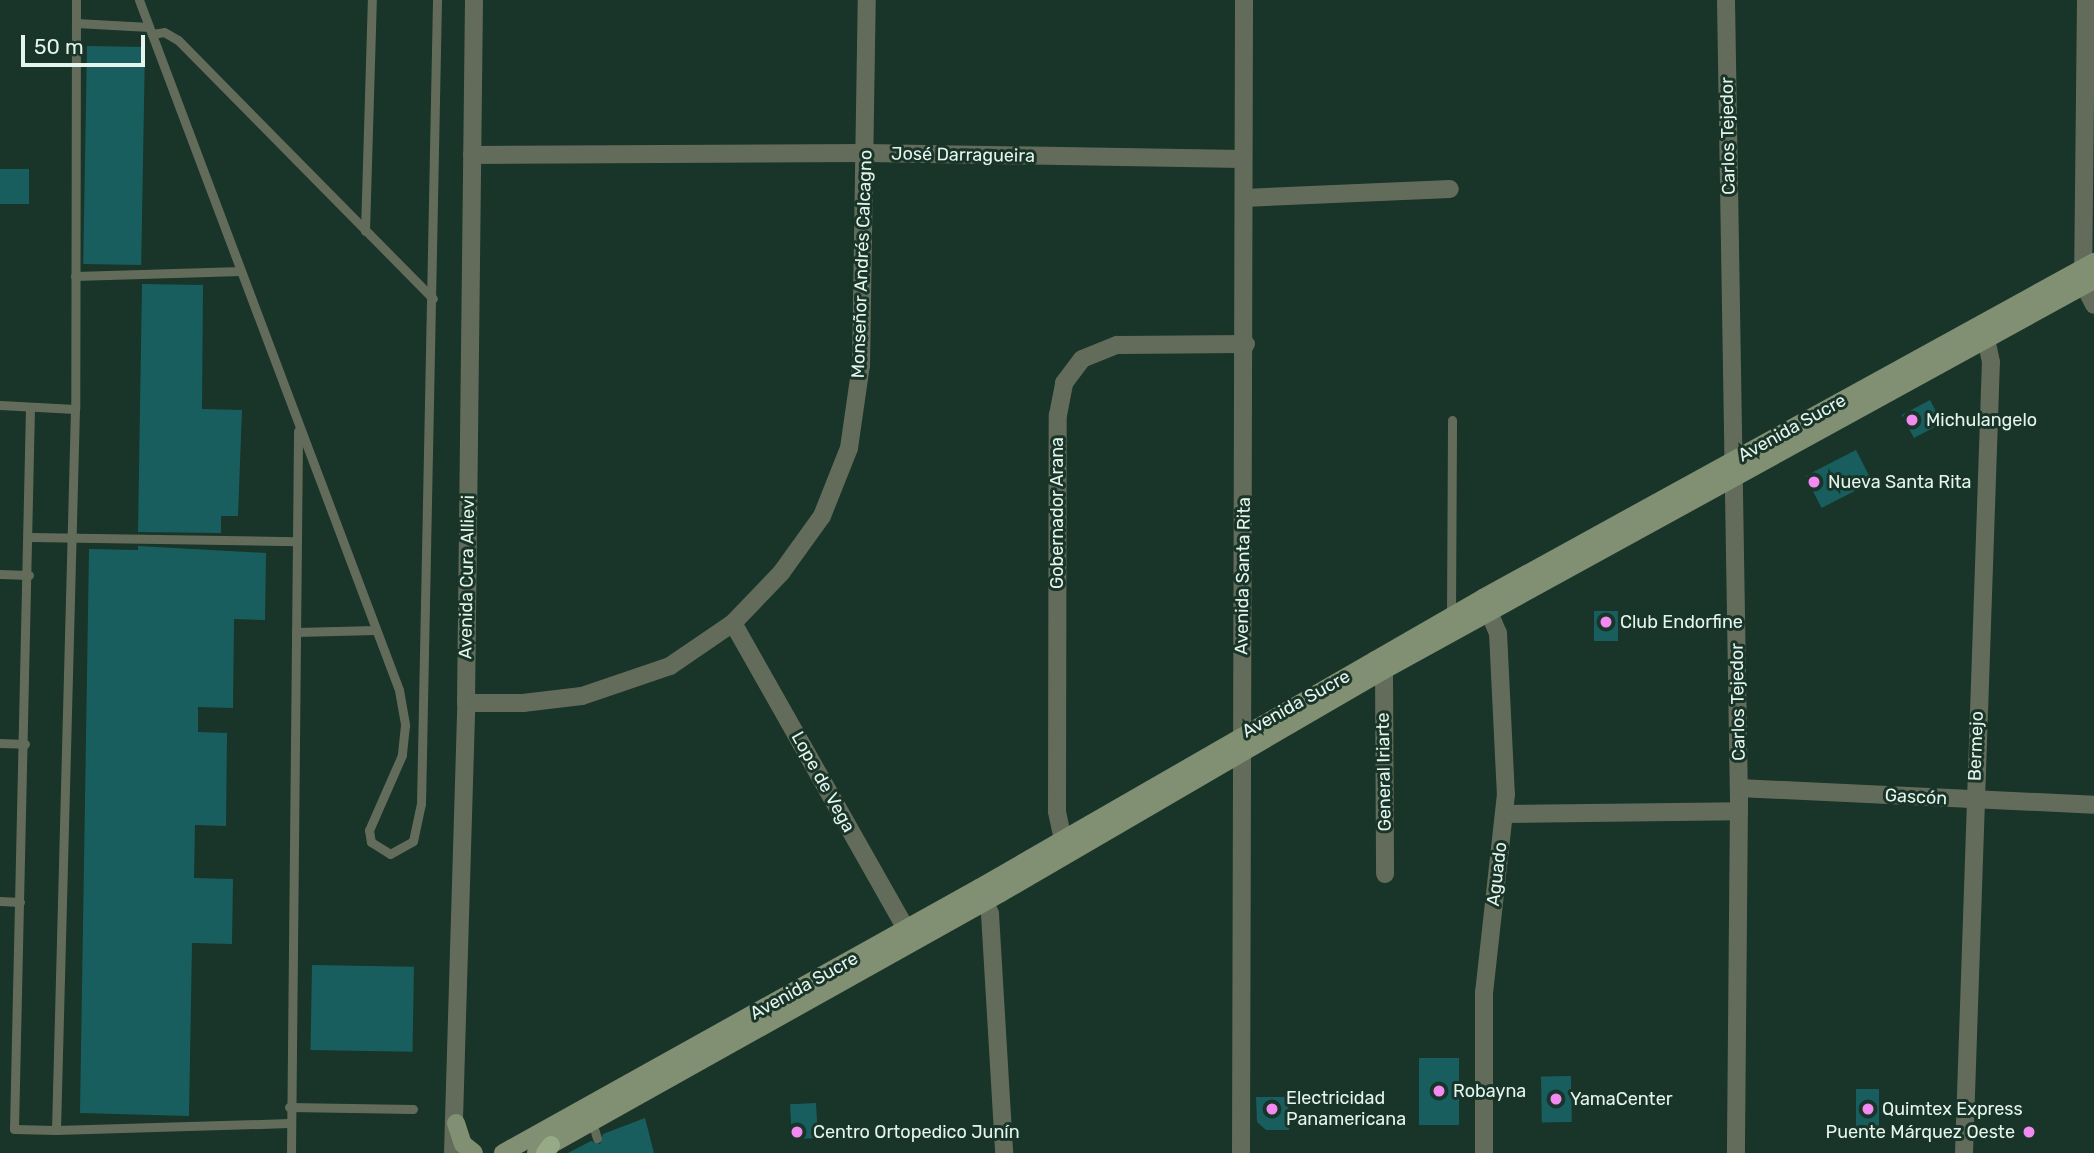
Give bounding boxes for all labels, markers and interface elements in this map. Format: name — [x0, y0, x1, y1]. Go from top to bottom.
scale bar — [24, 21, 149, 65]
text: 50 m — [34, 34, 84, 59]
street label: Carlos Tejedor — [1716, 77, 1740, 195]
street label: José Darragueira — [891, 143, 1035, 167]
street label: Monseñor Andrés Calcagno — [847, 149, 877, 379]
street label: Avenida Sucre — [1734, 389, 1850, 467]
place label: Michulangelo — [1926, 409, 2037, 431]
marker: Michulangelo — [1904, 412, 1920, 428]
street label: Gobernador Arana — [1046, 437, 1068, 589]
place label: Nueva Santa Rita — [1828, 471, 1971, 493]
marker: Nueva Santa Rita — [1806, 474, 1822, 490]
street label: Avenida Cura Allievi — [455, 494, 479, 660]
street label: Avenida Santa Rita — [1231, 497, 1255, 655]
place label: Club Endorfine — [1620, 611, 1743, 633]
marker: Club Endorfine — [1598, 614, 1614, 630]
street label: Carlos Tejedor — [1726, 643, 1750, 761]
street label: Avenida Sucre — [1238, 665, 1354, 743]
street label: Bermejo — [1964, 711, 1988, 781]
street label: General Iriarte — [1372, 712, 1396, 832]
street label: Lope de Vega — [786, 728, 860, 836]
street label: Gascón — [1884, 785, 1948, 809]
street label: Aguado — [1482, 841, 1512, 907]
street label: Avenida Sucre — [746, 947, 862, 1025]
place label: Robayna — [1453, 1080, 1526, 1102]
marker: Robayna — [1431, 1083, 1447, 1099]
place label: Electricidad Panamericana — [1286, 1088, 1406, 1130]
place label: YamaCenter — [1570, 1088, 1673, 1110]
marker: YamaCenter — [1548, 1091, 1564, 1107]
place label: Quimtex Express — [1882, 1098, 2023, 1120]
marker: Electricidad Panamericana — [1264, 1101, 1280, 1117]
marker: Quimtex Express — [1860, 1101, 1876, 1117]
place label: Centro Ortopedico Junín — [813, 1121, 1020, 1143]
place label: Puente Márquez Oeste — [1826, 1121, 2015, 1143]
marker: Centro Ortopedico Junín — [787, 1122, 807, 1142]
marker: Puente Márquez Oeste — [2021, 1124, 2037, 1140]

